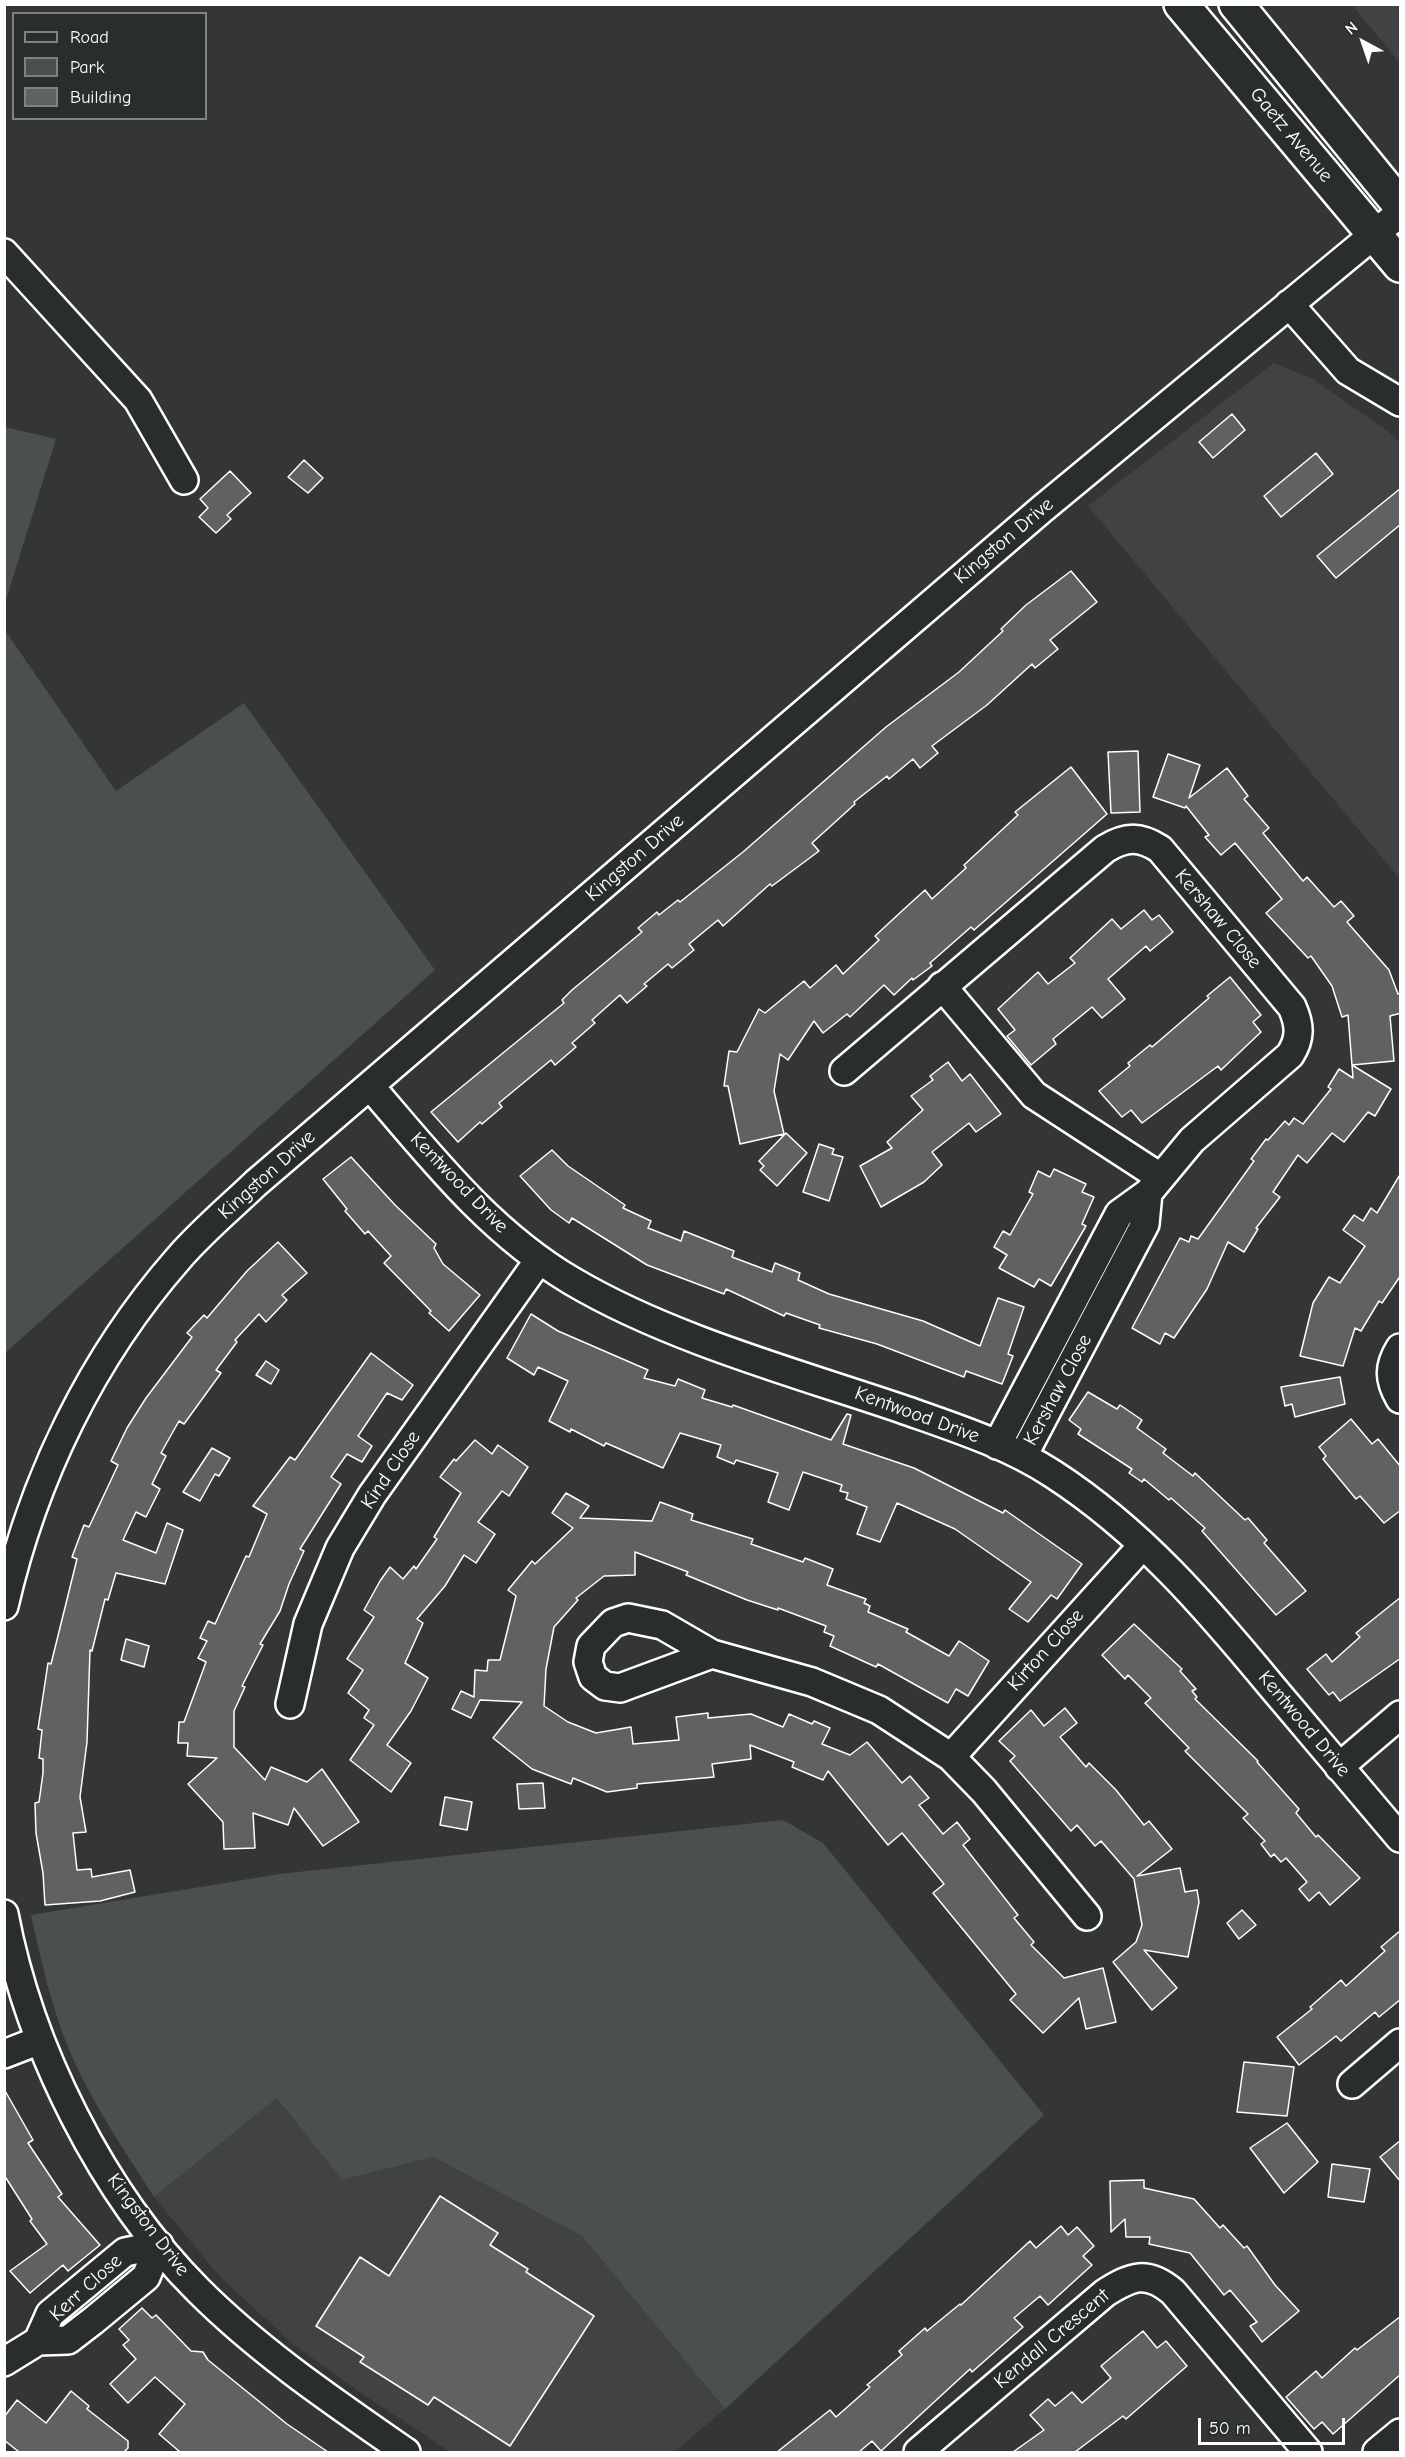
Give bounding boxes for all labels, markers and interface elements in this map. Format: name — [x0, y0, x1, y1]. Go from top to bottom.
legend — [12, 12, 207, 120]
north arrow — [1333, 12, 1393, 72]
text: N — [1342, 18, 1361, 38]
text: Road — [70, 27, 109, 48]
text: Park — [70, 57, 104, 78]
street label: Gaetz Avenue — [1244, 83, 1338, 187]
text: Building — [70, 87, 132, 108]
street label: Kingston Drive — [949, 493, 1059, 589]
street label: Kingston Drive — [581, 809, 689, 907]
street label: Kershaw Close — [1169, 864, 1267, 974]
street label: Kingston Drive — [214, 1125, 320, 1225]
street label: Kentwood Drive — [405, 1128, 513, 1238]
street label: Kershaw Close — [1019, 1330, 1097, 1450]
street label: Kentwood Drive — [851, 1381, 983, 1449]
street label: Kind Close — [356, 1426, 426, 1514]
street label: Kirton Close — [1003, 1604, 1089, 1696]
street label: Kentwood Drive — [1253, 1666, 1355, 1782]
street label: Kingston Drive — [102, 2169, 194, 2281]
street label: Kerr Close — [45, 2249, 127, 2327]
street label: Kendall Crescent — [989, 2284, 1115, 2394]
scale bar — [1201, 2406, 1348, 2444]
text: 50 m — [1209, 2418, 1251, 2439]

